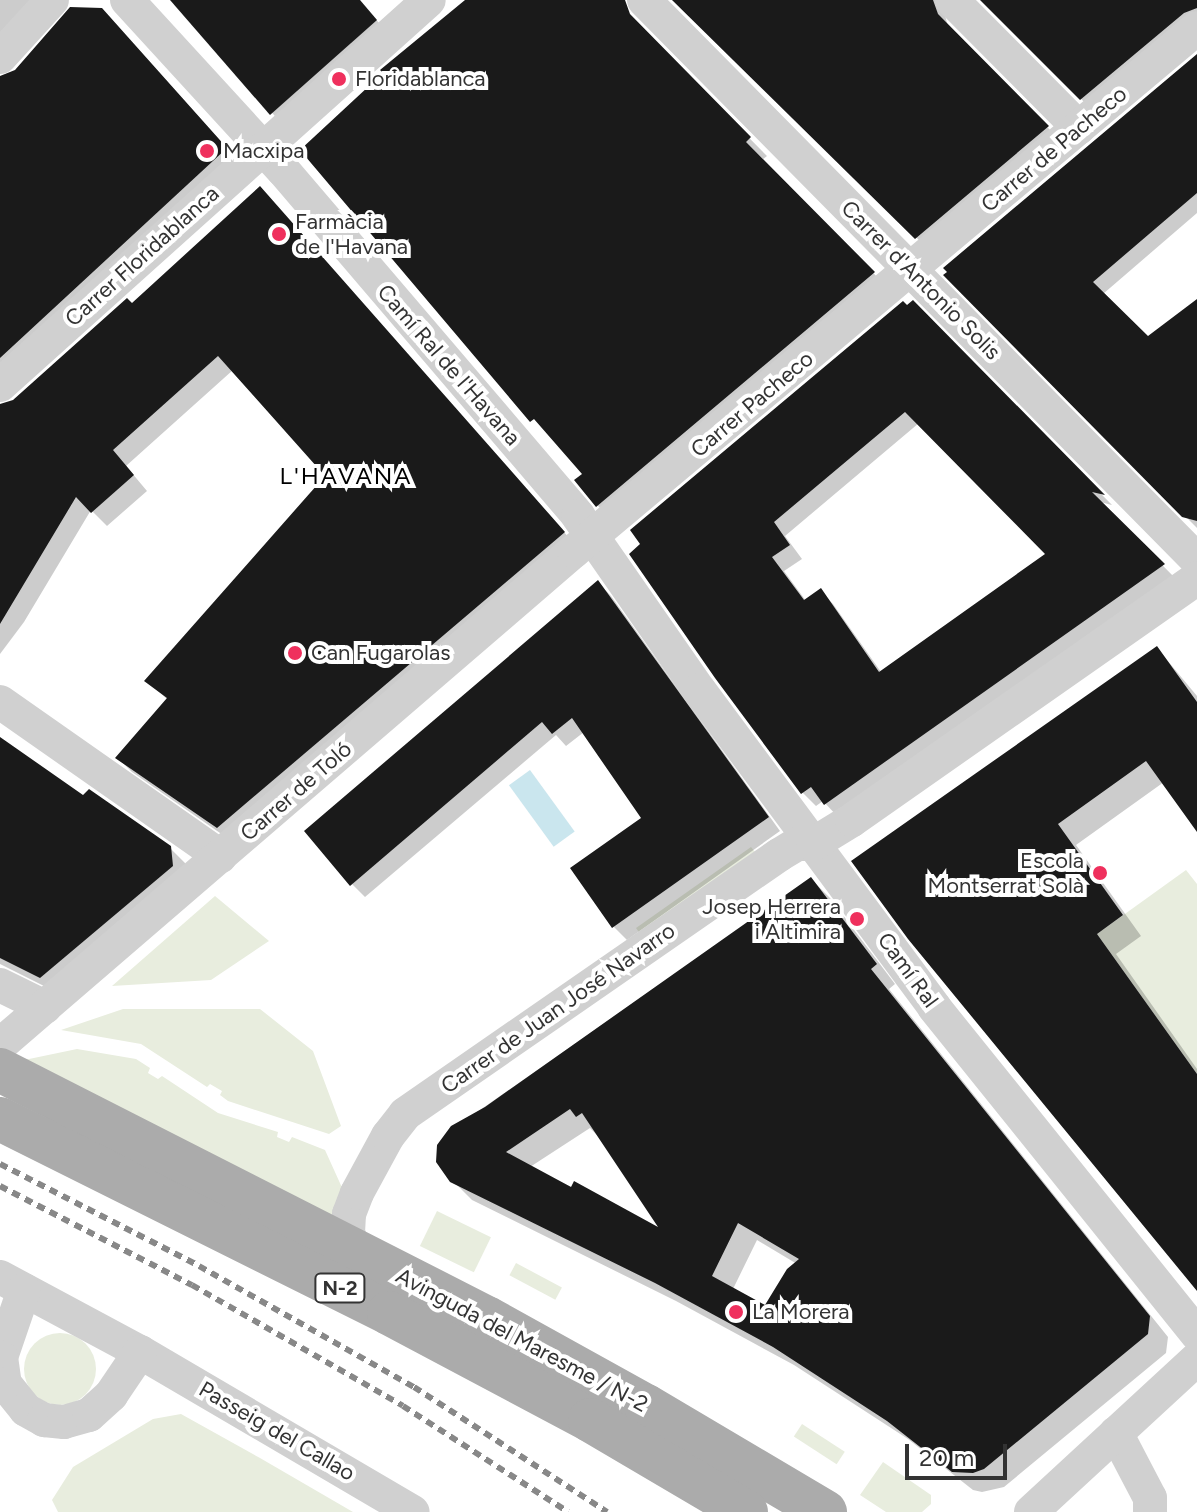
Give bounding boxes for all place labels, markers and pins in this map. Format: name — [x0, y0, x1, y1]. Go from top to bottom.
place label: Floridablanca — [355, 66, 486, 92]
marker: Floridablanca — [330, 70, 348, 88]
place label: Macxipa — [223, 138, 304, 164]
marker: Macxipa — [198, 142, 216, 160]
place label: Farmàcia de l'Havana — [295, 208, 408, 260]
marker: Farmàcia de l'Havana — [270, 225, 288, 243]
place label: Can Fugarolas — [311, 640, 450, 666]
marker: Can Fugarolas — [286, 644, 304, 662]
place label: Escola Montserrat Solà — [928, 847, 1084, 898]
marker: Escola Montserrat Solà — [1091, 864, 1109, 882]
place label: Josep Herrera i Altimira — [702, 893, 841, 944]
marker: Josep Herrera i Altimira — [848, 910, 866, 928]
place label: La Morera — [752, 1299, 850, 1325]
marker: La Morera — [727, 1303, 745, 1321]

